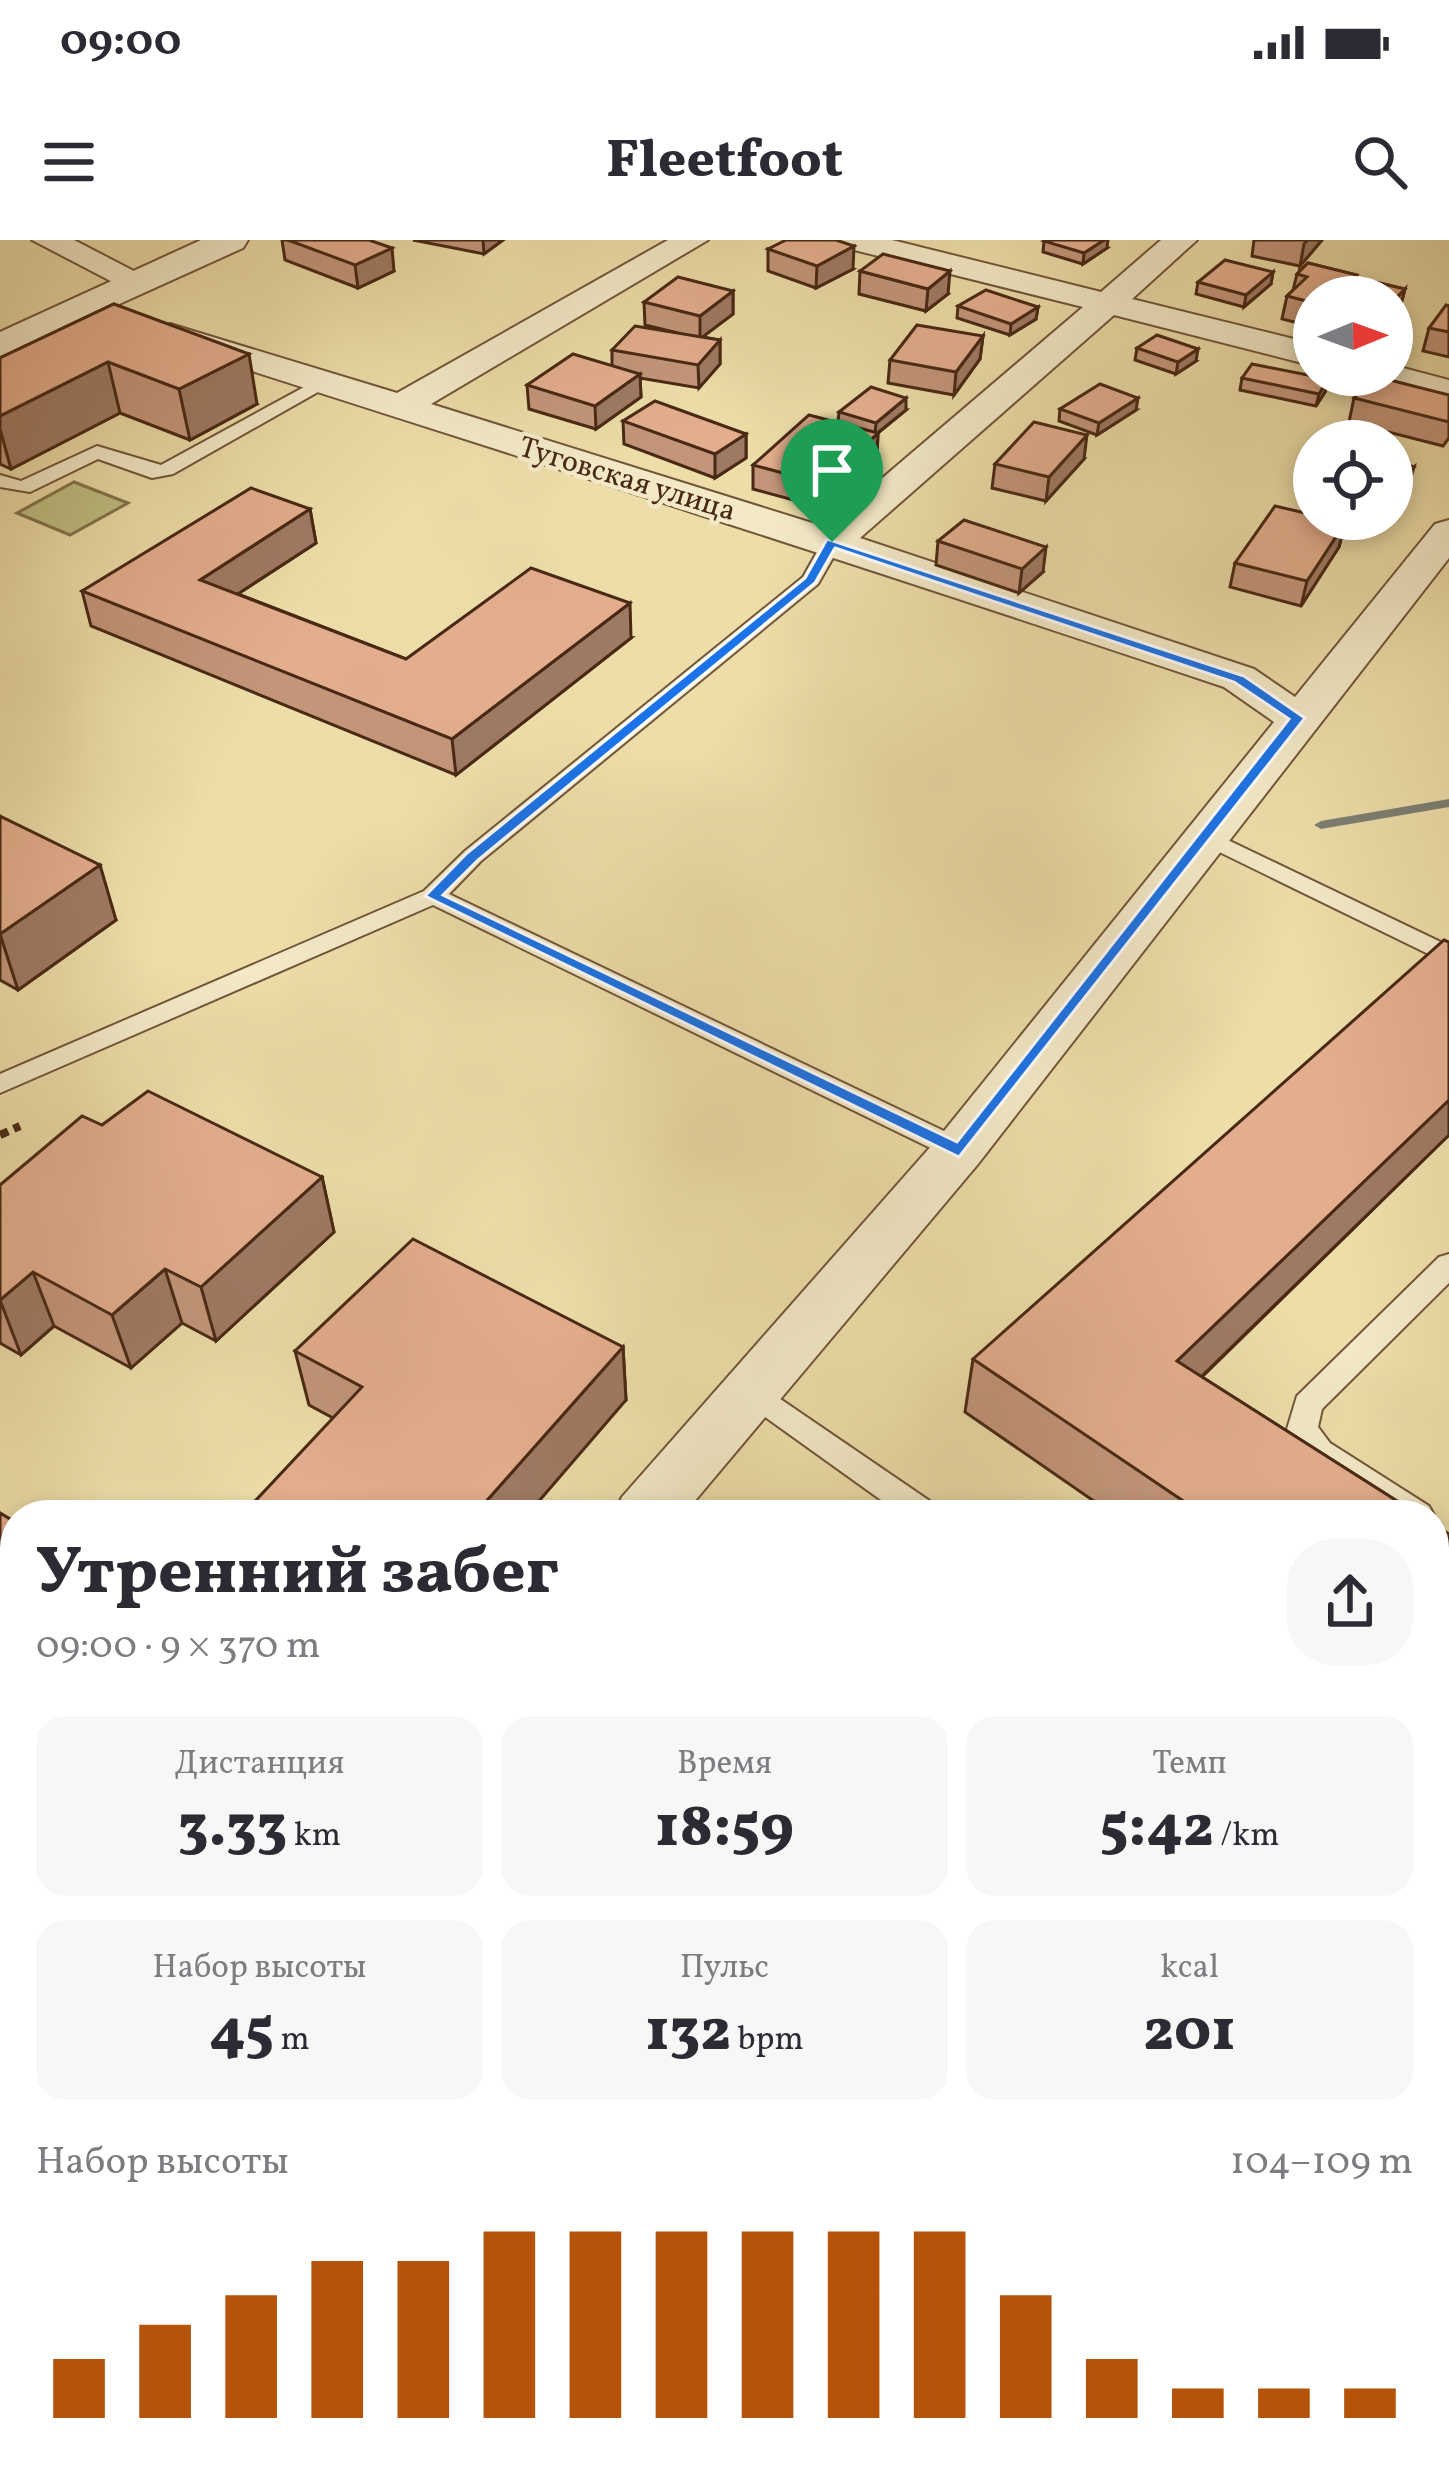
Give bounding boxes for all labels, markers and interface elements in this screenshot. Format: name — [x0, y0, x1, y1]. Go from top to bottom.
text: 09:00 — [60, 11, 181, 74]
text: Fleetfoot — [606, 125, 843, 200]
icon: menu — [36, 129, 102, 195]
icon: search — [1347, 129, 1413, 195]
north arrow — [1293, 276, 1413, 396]
map controls — [1293, 276, 1413, 540]
pin — [781, 419, 883, 542]
button: locate — [1293, 420, 1413, 540]
street label: Туговская улица — [513, 427, 741, 533]
icon: arrive — [799, 437, 865, 503]
text: Утренний забег — [36, 1529, 559, 1621]
button: share — [1287, 1539, 1413, 1665]
text: 09:00 · 9 × 370 m — [36, 1620, 321, 1674]
text: Дистанция — [175, 1742, 344, 1788]
text: Время — [677, 1742, 772, 1788]
text: Темп — [1152, 1742, 1227, 1788]
text: 3.33 — [178, 1788, 287, 1871]
text: 18:59 — [655, 1788, 794, 1871]
text: 5:42 — [1099, 1788, 1214, 1871]
text: km — [287, 1814, 341, 1860]
text: /km — [1214, 1814, 1280, 1860]
text: Набор высоты — [153, 1946, 366, 1992]
text: Пульс — [680, 1946, 769, 1992]
text: kcal — [1160, 1946, 1219, 1992]
text: 45 — [209, 1992, 274, 2075]
text: 132 — [645, 1992, 731, 2075]
text: 201 — [1143, 1992, 1236, 2075]
text: m — [274, 2018, 310, 2064]
text: bpm — [731, 2018, 804, 2064]
text: Набор высоты — [36, 2136, 289, 2190]
text: 104–109 m — [1230, 2136, 1413, 2190]

